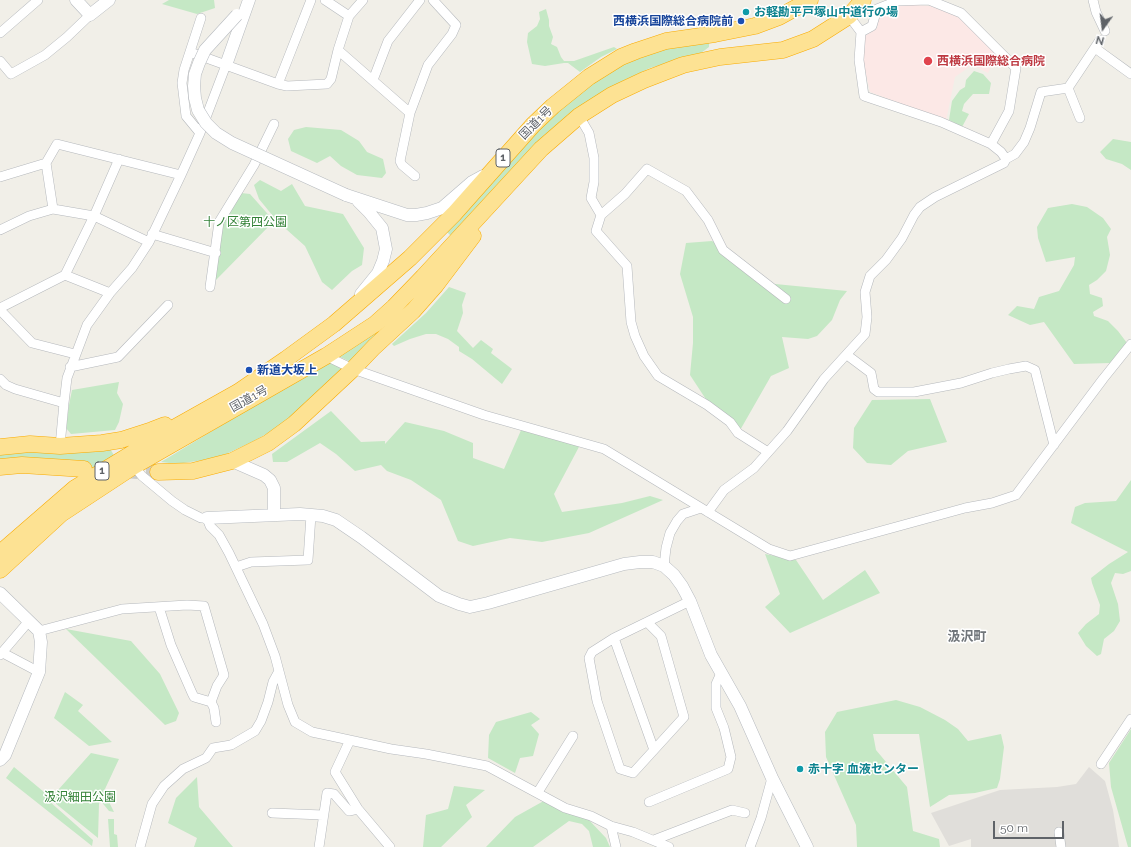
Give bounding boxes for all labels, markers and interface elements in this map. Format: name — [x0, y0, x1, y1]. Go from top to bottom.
place label: お軽勘平戸塚山中道行の場 — [754, 5, 898, 19]
marker: お軽勘平戸塚山中道行の場 — [741, 7, 751, 17]
north arrow — [1083, 8, 1123, 48]
place label: 西横浜国際総合病院前 — [613, 14, 733, 28]
marker: 西横浜国際総合病院前 — [736, 16, 746, 26]
text: N — [1094, 33, 1106, 47]
place label: 西横浜国際総合病院 — [937, 54, 1045, 68]
marker: 西横浜国際総合病院 — [922, 55, 934, 67]
street label: 国道1号 — [516, 103, 556, 143]
road number: 1 — [496, 149, 510, 167]
park label: 十ノ区第四公園 — [203, 215, 287, 229]
place label: 新道大坂上 — [257, 363, 317, 377]
marker: 新道大坂上 — [244, 365, 254, 375]
street label: 国道1号 — [228, 383, 270, 415]
road number: 1 — [95, 462, 109, 480]
district label: 汲沢町 — [948, 629, 986, 645]
place label: 赤十字 血液センター — [808, 762, 919, 776]
marker: 赤十字 血液センター — [795, 764, 805, 774]
park label: 汲沢細田公園 — [44, 790, 116, 804]
scale bar — [995, 813, 1066, 839]
text: 50 m — [1000, 821, 1028, 835]

